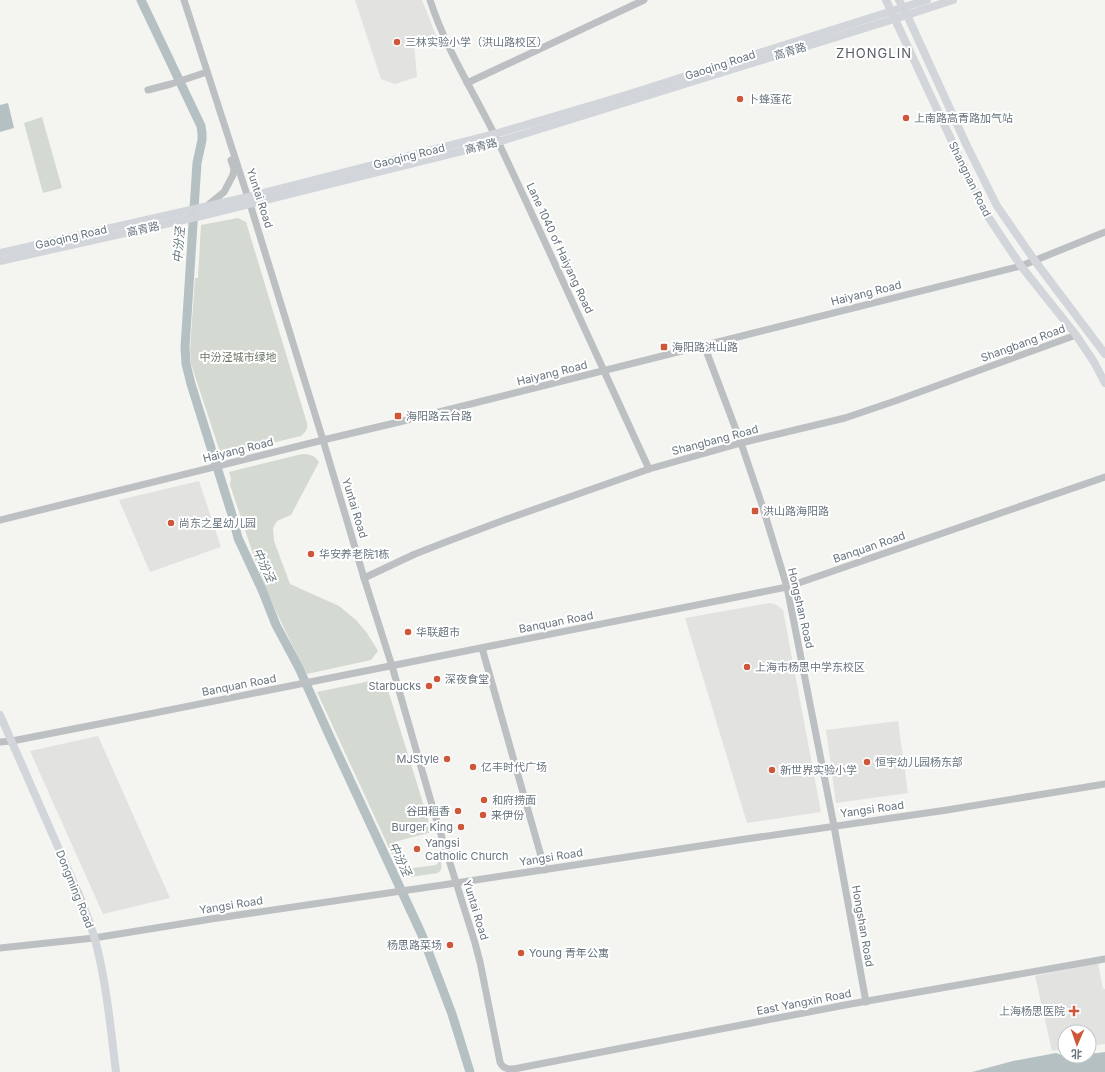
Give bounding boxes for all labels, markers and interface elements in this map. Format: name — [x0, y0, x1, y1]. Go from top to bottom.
place label: 三林实验小学（洪山路校区） — [405, 35, 548, 49]
marker: 三林实验小学（洪山路校区） — [392, 37, 402, 47]
street label: 高青路 — [772, 39, 808, 63]
district label: ZHONGLIN — [836, 45, 912, 61]
street label: Gaoqing Road — [683, 47, 757, 83]
place label: 卜蜂莲花 — [748, 92, 792, 106]
marker: 卜蜂莲花 — [735, 94, 745, 104]
place label: 上南路高青路加气站 — [914, 111, 1013, 125]
marker: 上南路高青路加气站 — [901, 113, 911, 123]
street label: 高青路 — [463, 135, 499, 157]
street label: Shangnan Road — [946, 139, 994, 219]
street label: Gaoqing Road — [372, 140, 446, 172]
street label: Yuntai Road — [244, 166, 276, 230]
street label: Lane 1040 of Haiyang Road — [523, 180, 597, 316]
street label: 高青路 — [125, 218, 161, 240]
street label: Gaoqing Road — [34, 222, 108, 252]
water label: 中汾泾 — [170, 225, 187, 263]
street label: Haiyang Road — [829, 277, 903, 309]
street label: Shangbang Road — [979, 321, 1067, 365]
place label: 海阳路洪山路 — [672, 340, 738, 354]
marker: 海阳路洪山路 — [659, 342, 669, 352]
park label: 中汾泾城市绿地 — [200, 350, 277, 364]
street label: Haiyang Road — [515, 357, 589, 389]
place label: 海阳路云台路 — [406, 409, 472, 423]
marker: 海阳路云台路 — [393, 411, 403, 421]
street label: Shangbang Road — [670, 422, 760, 458]
street label: Haiyang Road — [201, 434, 275, 466]
street label: Yuntai Road — [339, 476, 371, 540]
place label: 洪山路海阳路 — [763, 504, 829, 518]
marker: 洪山路海阳路 — [750, 506, 760, 516]
place label: 尚东之星幼儿园 — [179, 516, 256, 530]
marker: 尚东之星幼儿园 — [166, 518, 176, 528]
street label: Banquan Road — [831, 528, 907, 566]
water label: 中汾泾 — [250, 545, 279, 585]
place label: 华安养老院1栋 — [319, 547, 389, 561]
marker: 华安养老院1栋 — [306, 549, 316, 559]
street label: Hongshan Road — [785, 566, 817, 650]
street label: Banquan Road — [518, 608, 594, 636]
place label: 华联超市 — [416, 625, 460, 639]
marker: 华联超市 — [403, 627, 413, 637]
place label: 上海市杨思中学东校区 — [755, 660, 865, 674]
marker: 上海市杨思中学东校区 — [742, 662, 752, 672]
street label: Banquan Road — [201, 671, 277, 699]
place label: 深夜食堂 — [445, 672, 489, 686]
marker: 深夜食堂 — [432, 674, 442, 684]
place label: Starbucks — [368, 679, 421, 693]
marker: Starbucks — [424, 681, 434, 691]
place label: MJStyle — [397, 752, 439, 766]
marker: MJStyle — [442, 754, 452, 764]
place label: 恒宇幼儿园杨东部 — [875, 755, 963, 769]
marker: 恒宇幼儿园杨东部 — [862, 757, 872, 767]
place label: 亿丰时代广场 — [481, 760, 547, 774]
marker: 亿丰时代广场 — [468, 762, 478, 772]
place label: 新世界实验小学 — [780, 763, 857, 777]
marker: 新世界实验小学 — [767, 765, 777, 775]
place label: 和府捞面 — [492, 793, 536, 807]
marker: 和府捞面 — [479, 795, 489, 805]
street label: Yangsi Road — [839, 798, 905, 820]
place label: 谷田稻香 — [406, 804, 450, 818]
marker: 谷田稻香 — [453, 806, 463, 816]
place label: 来伊份 — [491, 808, 524, 822]
marker: 来伊份 — [478, 810, 488, 820]
place label: Burger King — [391, 820, 453, 834]
marker: Burger King — [456, 822, 466, 832]
place label: Yangsi Catholic Church — [425, 836, 508, 863]
water label: 中汾泾 — [386, 839, 415, 879]
marker: Yangsi Catholic Church — [412, 844, 422, 854]
street label: Yangsi Road — [518, 845, 584, 869]
street label: Dongming Road — [53, 848, 97, 930]
street label: Yuntai Road — [460, 878, 492, 942]
street label: Hongshan Road — [849, 884, 877, 968]
street label: Yangsi Road — [198, 893, 264, 917]
place label: 杨思路菜场 — [387, 938, 442, 952]
marker: 杨思路菜场 — [445, 940, 455, 950]
place label: Young 青年公寓 — [529, 946, 609, 960]
marker: Young 青年公寓 — [516, 948, 526, 958]
street label: East Yangxin Road — [755, 986, 853, 1018]
place label: 上海杨思医院 — [999, 1004, 1065, 1018]
marker: 上海杨思医院 — [1068, 1005, 1080, 1017]
north arrow — [1057, 1024, 1097, 1064]
text: 北 — [1071, 1047, 1082, 1061]

